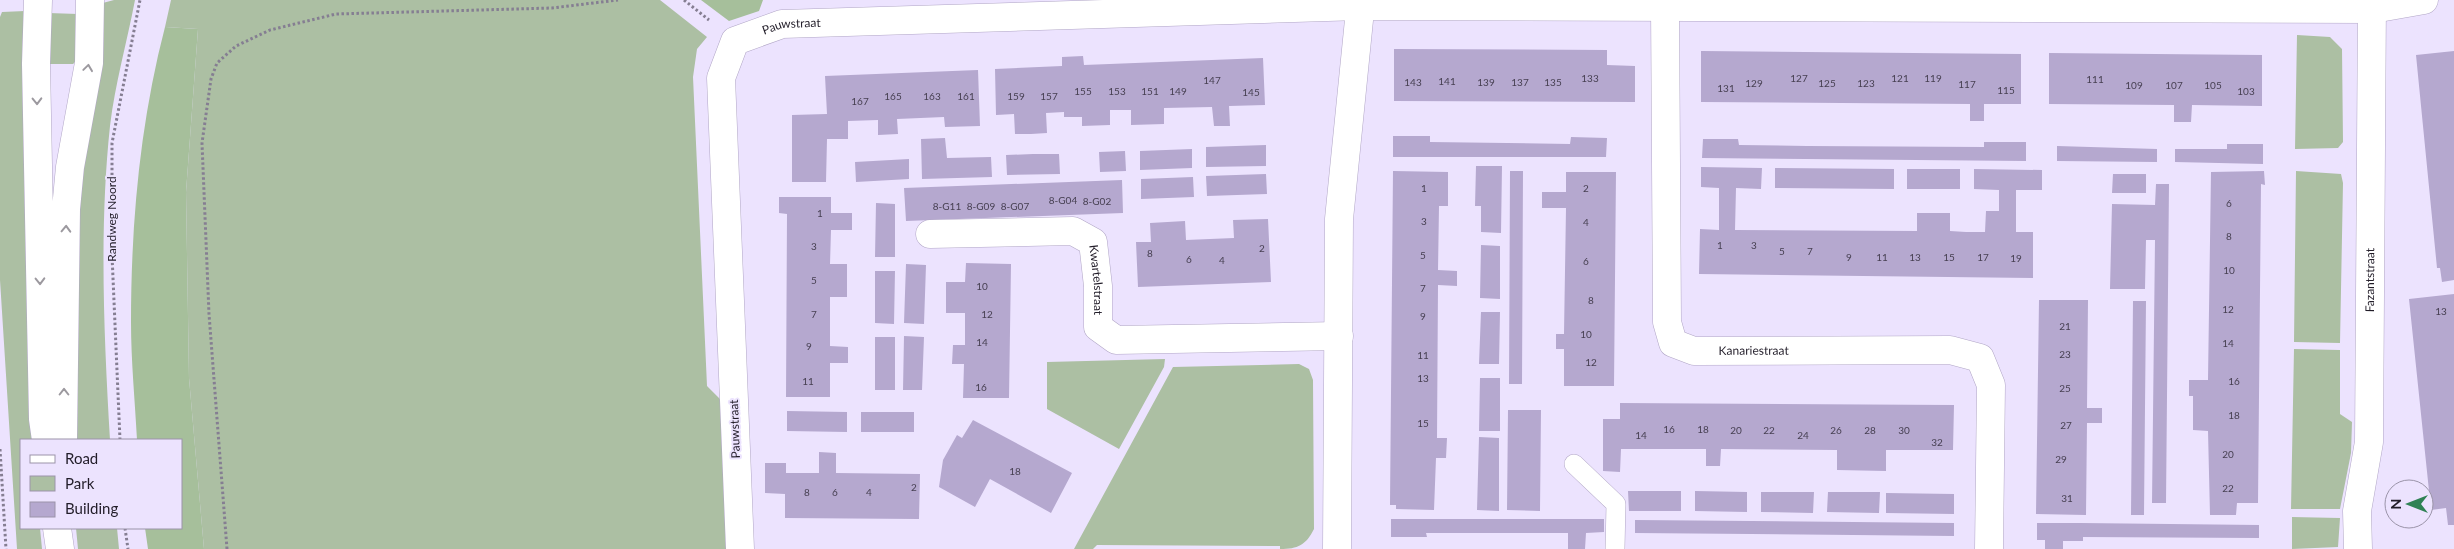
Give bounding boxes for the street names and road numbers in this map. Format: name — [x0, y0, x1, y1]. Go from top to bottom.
street label: Pauwstraat — [760, 15, 821, 38]
street label: Randweg Noord — [104, 176, 119, 262]
street label: Kwartelstraat — [1086, 244, 1106, 316]
street label: Fazantstraat — [2362, 247, 2377, 312]
street label: Kanariestraat — [1719, 343, 1789, 358]
street label: Pauwstraat — [726, 399, 743, 459]

